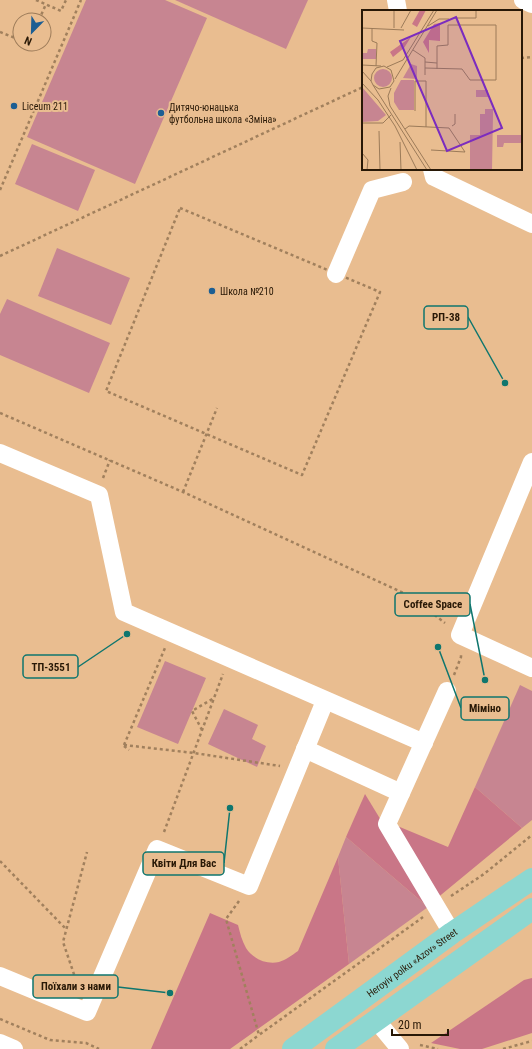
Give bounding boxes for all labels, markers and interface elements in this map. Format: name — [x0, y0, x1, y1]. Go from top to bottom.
inset map — [362, 10, 522, 170]
north arrow — [12, 12, 52, 52]
text: N — [22, 33, 34, 48]
marker: Liceum 211 — [9, 101, 19, 111]
place label: Liceum 211 — [22, 101, 68, 112]
place label: Дитячо-юнацька футбольна школа «Зміна» — [169, 102, 277, 125]
marker: Дитячо-юнацька футбольна школа «Зміна» — [156, 108, 166, 118]
marker: Школа №210 — [207, 286, 217, 296]
place label: Школа №210 — [220, 286, 274, 297]
callout: РП-38 — [424, 306, 468, 329]
text: РП-38 — [432, 311, 460, 324]
callout: Coffee Space — [395, 593, 470, 616]
text: Coffee Space — [404, 598, 462, 611]
callout: ТП-3551 — [23, 655, 78, 678]
text: ТП-3551 — [32, 661, 70, 674]
callout: Міміно — [461, 697, 509, 720]
text: Міміно — [469, 702, 502, 715]
callout: Квіти Для Вас — [143, 852, 224, 875]
text: Квіти Для Вас — [152, 857, 216, 870]
street label: Heroyiv polku «Azov» Street — [364, 926, 459, 999]
callout: Поїхали з нами — [33, 975, 118, 998]
text: Поїхали з нами — [41, 980, 111, 993]
scale bar — [392, 1011, 448, 1037]
text: 20 m — [398, 1018, 422, 1032]

